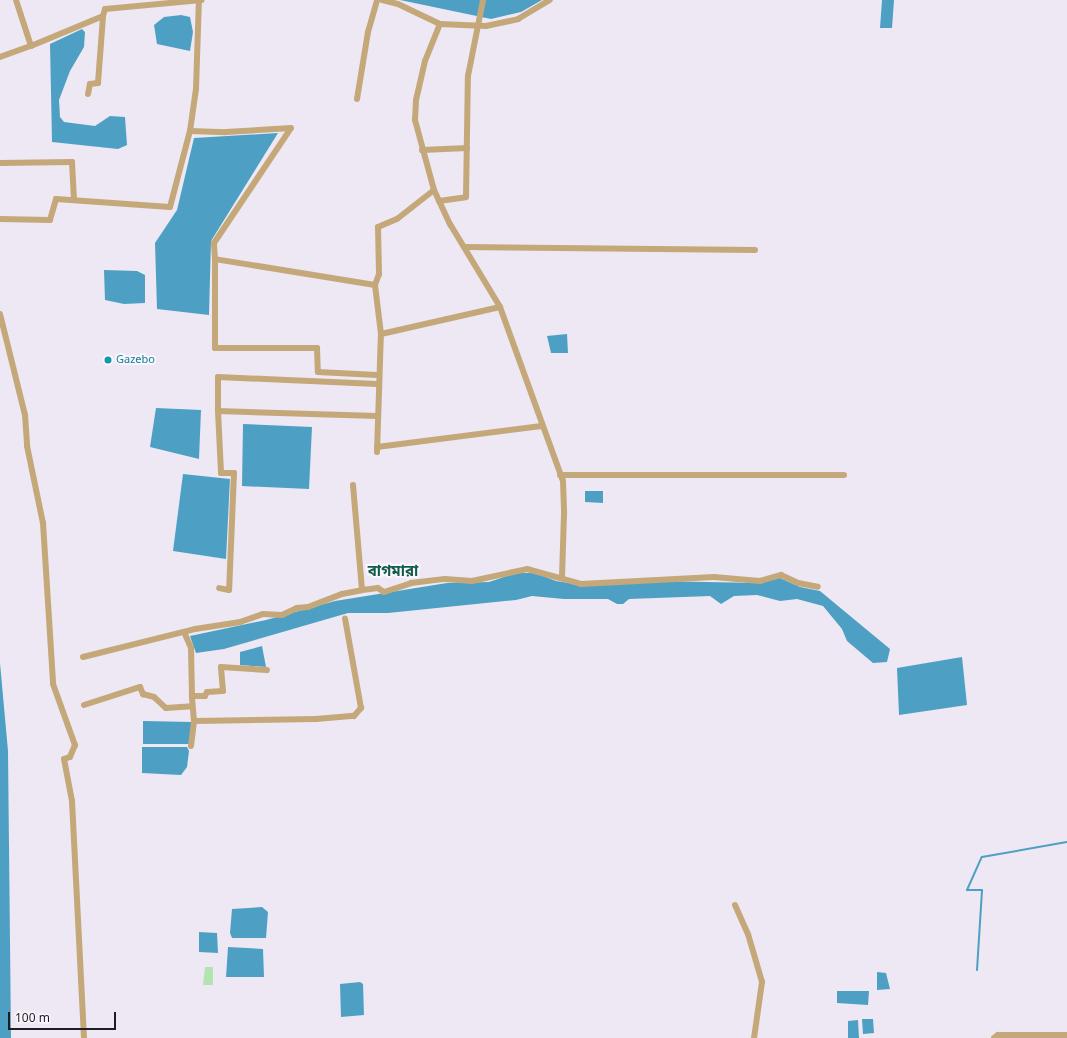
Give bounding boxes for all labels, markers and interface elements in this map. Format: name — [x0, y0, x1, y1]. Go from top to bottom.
place label: Gazebo — [116, 353, 155, 367]
marker: Gazebo — [103, 355, 113, 365]
district label: বাগমারা — [368, 564, 418, 582]
scale bar — [10, 1004, 118, 1030]
text: 100 m — [15, 1011, 50, 1027]

